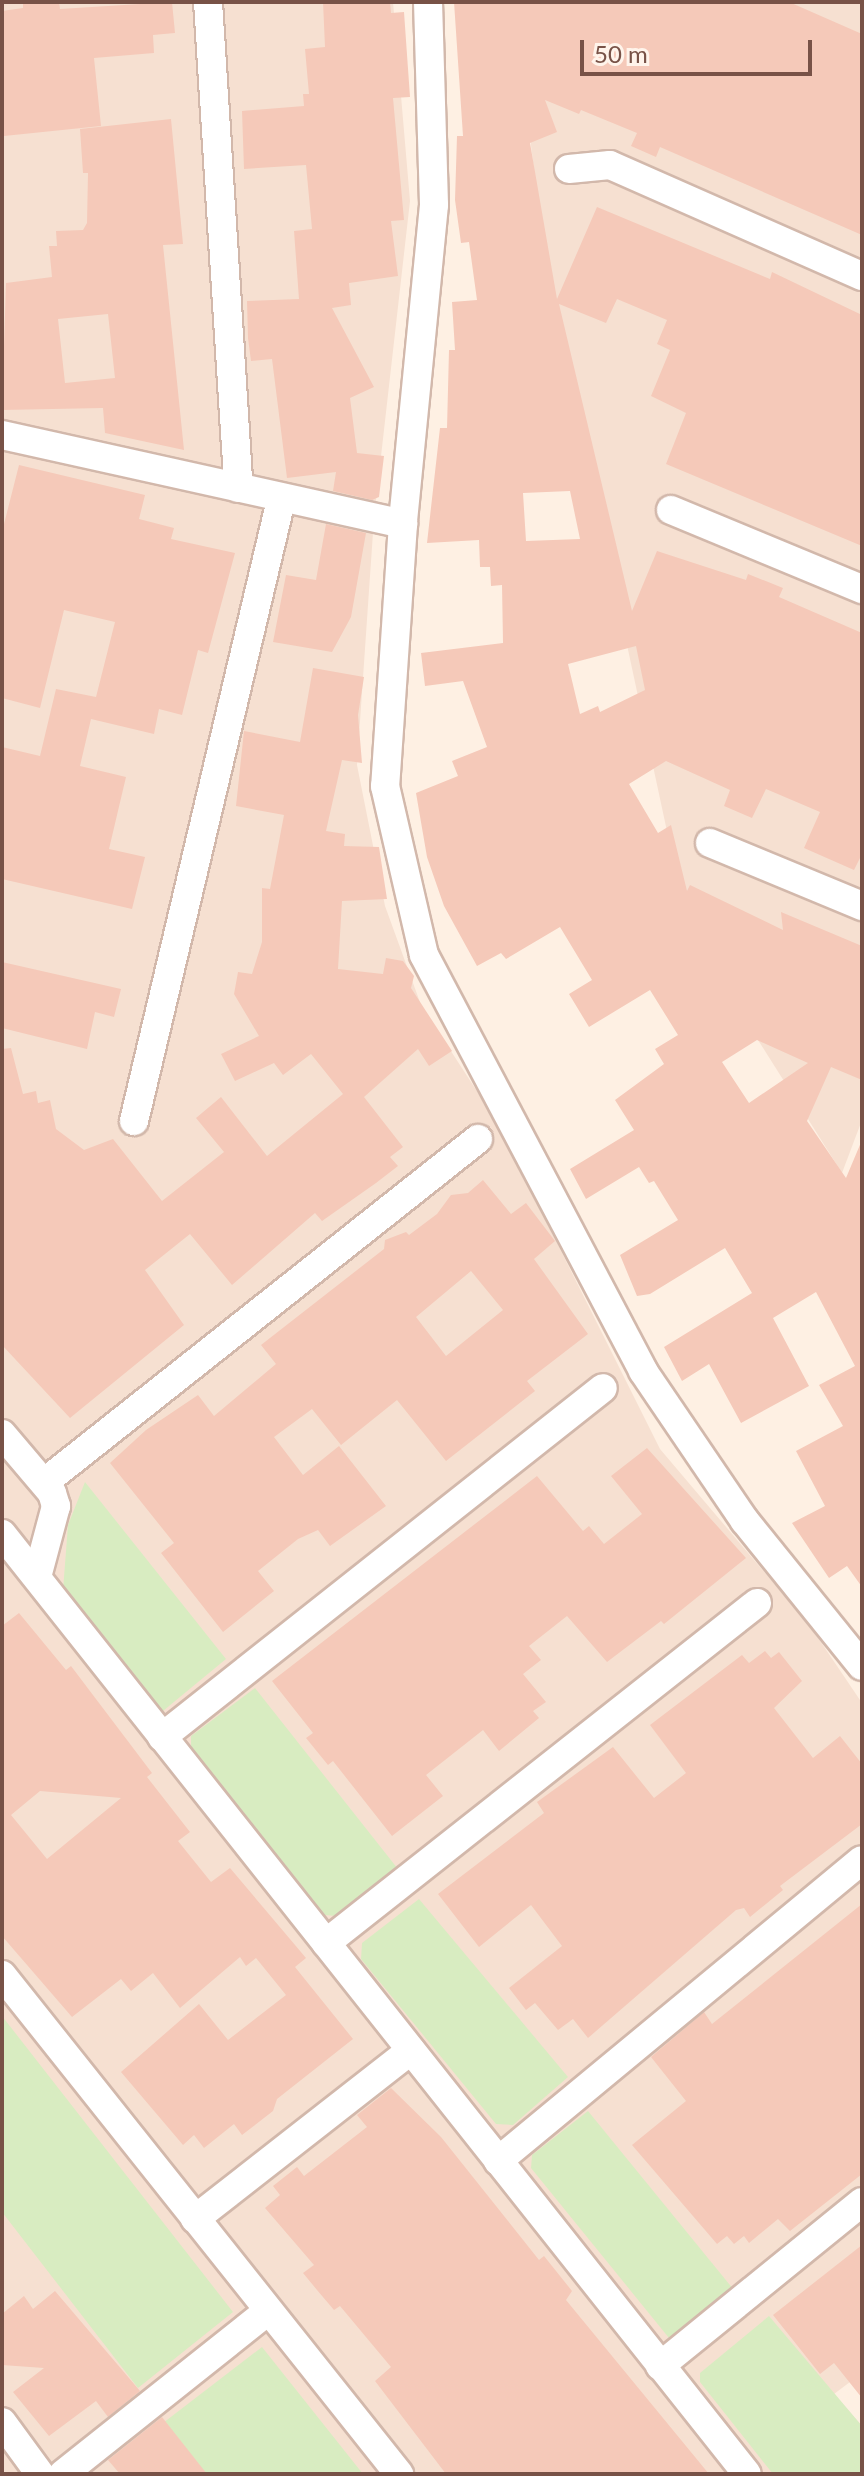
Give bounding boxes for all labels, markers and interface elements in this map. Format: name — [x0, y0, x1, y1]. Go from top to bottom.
scale bar — [584, 24, 816, 74]
text: 50 m — [594, 39, 648, 68]

